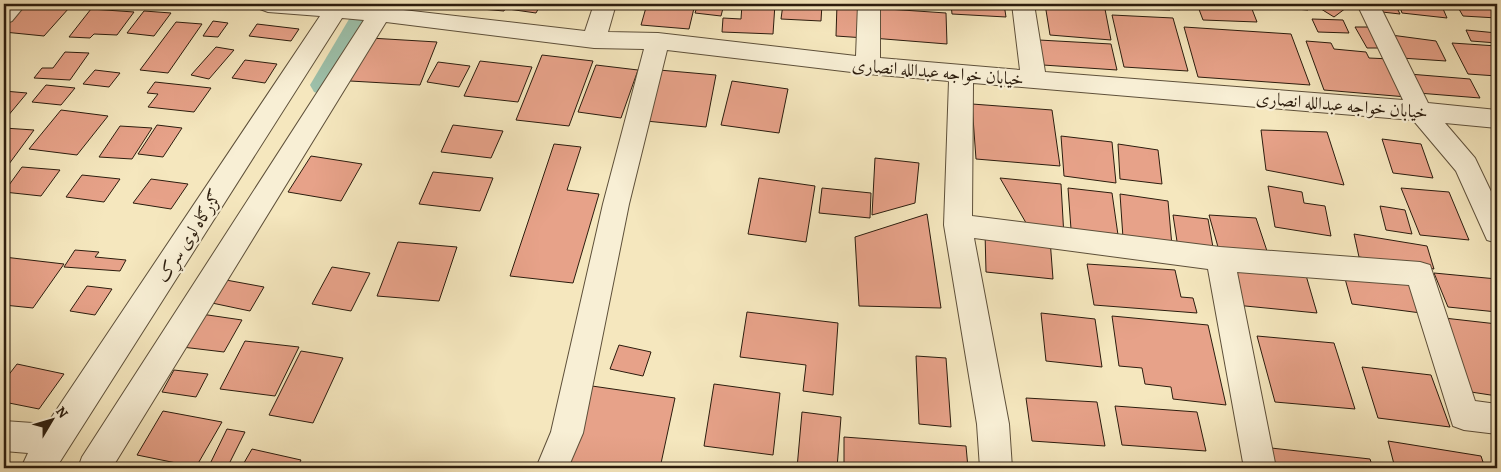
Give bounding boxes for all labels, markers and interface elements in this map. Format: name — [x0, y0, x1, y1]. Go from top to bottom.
street label: خیابان خواجه عبدالله انصاری — [851, 53, 1025, 91]
street label: خیابان خواجه عبدالله انصاری — [1255, 86, 1429, 124]
street label: ګزرګاه لوی سړک — [150, 185, 230, 288]
north arrow — [28, 394, 78, 444]
text: N — [51, 402, 72, 422]

